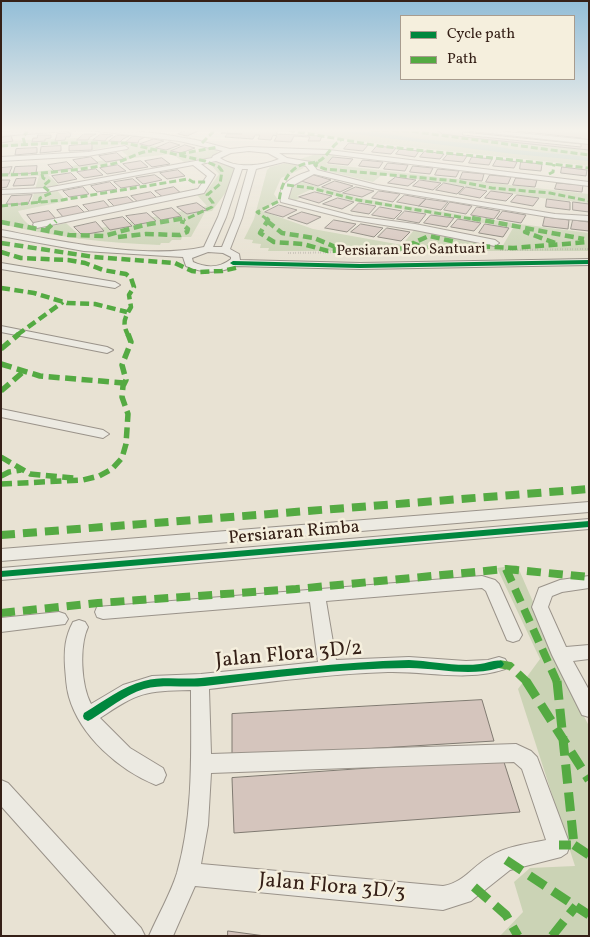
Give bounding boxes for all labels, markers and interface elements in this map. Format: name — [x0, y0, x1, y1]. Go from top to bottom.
legend — [400, 15, 575, 80]
text: Cycle path — [447, 24, 515, 45]
text: Path — [447, 49, 477, 70]
street label: Persiaran Eco Santuari — [336, 241, 486, 261]
street label: Persiaran Rimba — [228, 518, 360, 550]
street label: Jalan Flora 3D/2 — [214, 637, 364, 675]
street label: Jalan Flora 3D/3 — [257, 869, 407, 907]

